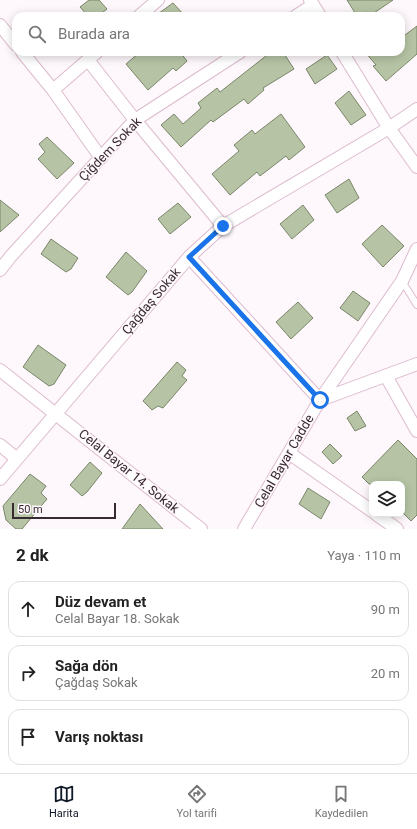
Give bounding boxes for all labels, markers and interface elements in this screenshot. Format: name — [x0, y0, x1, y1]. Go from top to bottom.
search box — [12, 12, 405, 56]
icon: search — [26, 23, 48, 45]
text: Burada ara — [58, 25, 130, 43]
street label: Çiğdem Sokak — [76, 114, 145, 184]
route end — [214, 217, 232, 235]
street label: Çağdaş Sokak — [119, 264, 184, 337]
route start — [311, 391, 329, 409]
street label: Celal Bayar Cadde — [251, 412, 317, 510]
street label: Celal Bayar 14. Sokak — [76, 426, 182, 516]
map controls — [369, 481, 405, 517]
button: layers — [369, 481, 405, 517]
scale bar — [12, 501, 116, 520]
text: 50 m — [18, 503, 43, 516]
text: 2 dk — [16, 545, 49, 565]
text: Yaya · 110 m — [327, 548, 401, 563]
text: Düz devam et — [55, 593, 146, 611]
icon: ahead — [17, 598, 39, 620]
text: 90 m — [371, 602, 400, 617]
text: Celal Bayar 18. Sokak — [55, 611, 179, 626]
text: Sağa dön — [55, 657, 118, 675]
icon: right — [17, 662, 39, 684]
text: 20 m — [371, 666, 400, 681]
text: Çağdaş Sokak — [55, 675, 138, 690]
icon: arrive — [17, 726, 39, 748]
text: Varış noktası — [55, 728, 143, 746]
tab: Harita — [49, 783, 79, 820]
tab: Yol tarifi — [176, 783, 217, 820]
tab: Kaydedilen — [315, 783, 368, 820]

